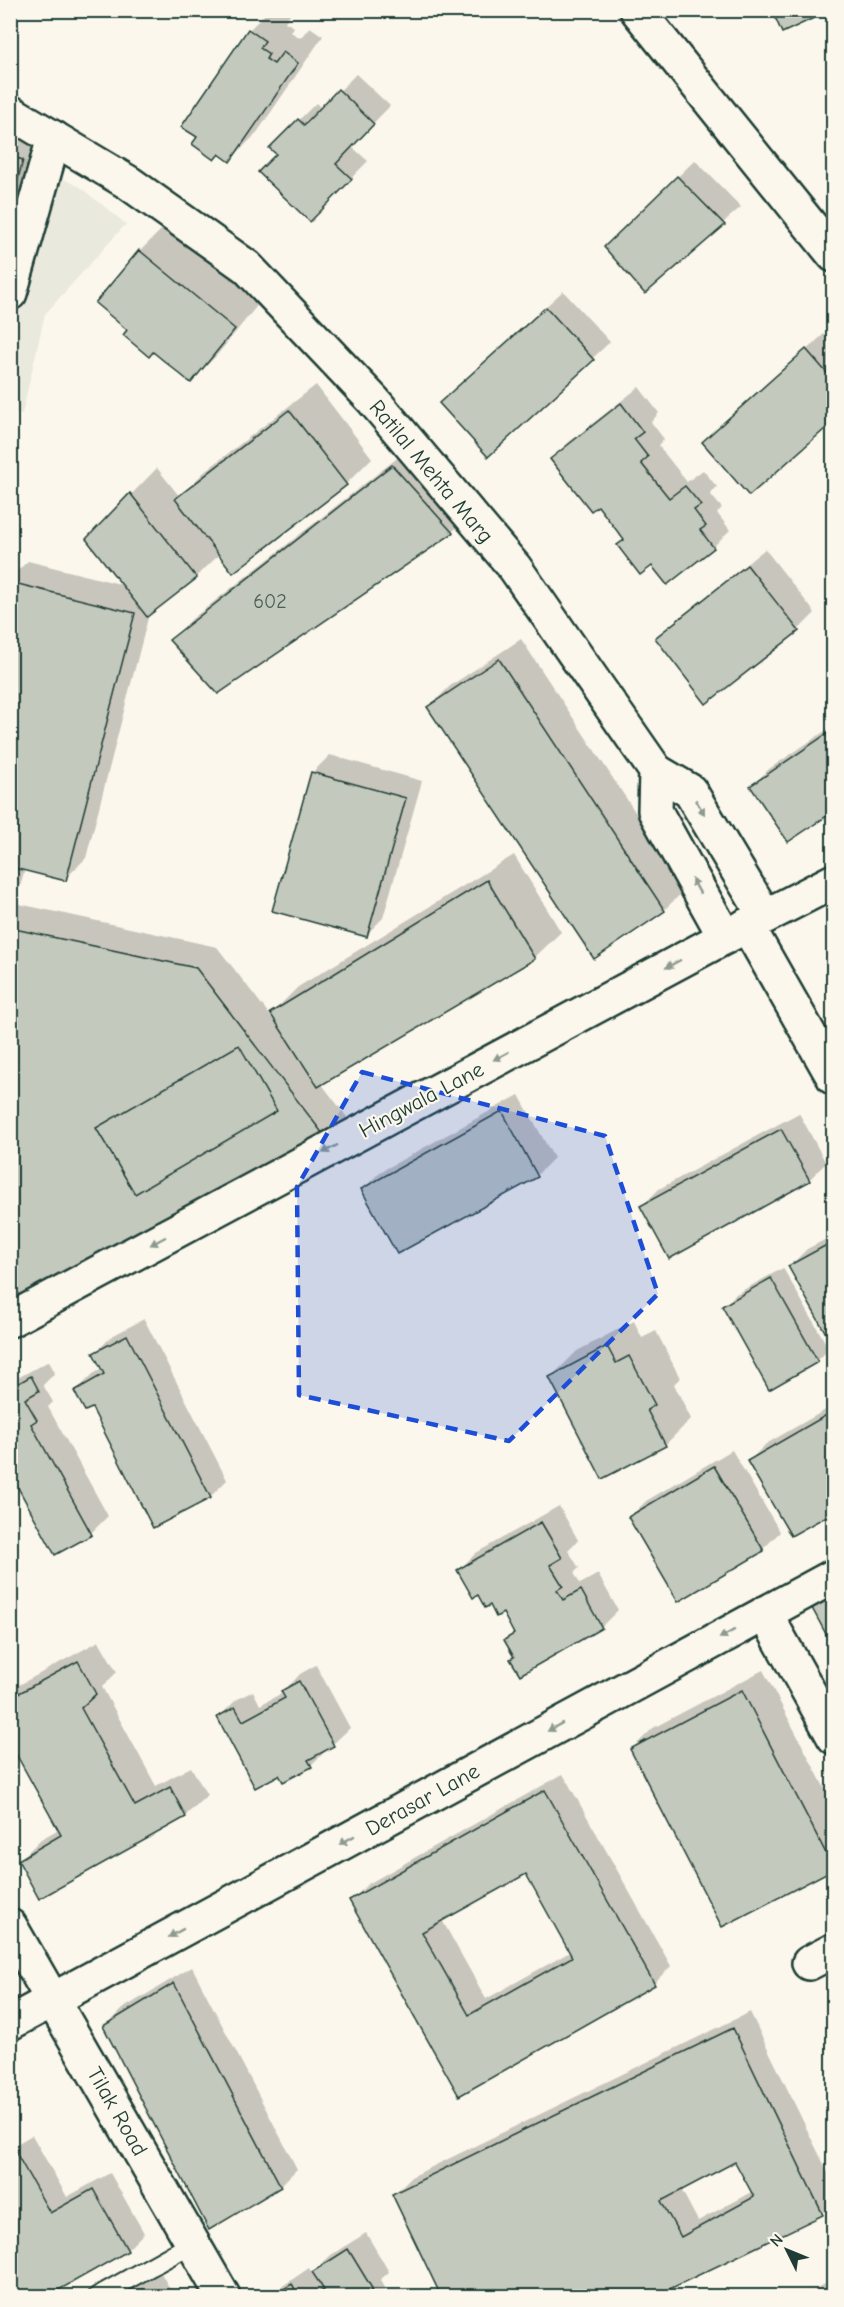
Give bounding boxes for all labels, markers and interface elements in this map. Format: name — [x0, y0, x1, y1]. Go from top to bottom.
street label: Ratilal Mehta Marg — [364, 395, 499, 549]
house number: 602 — [253, 590, 287, 613]
one-way arrow — [694, 799, 705, 815]
one-way arrow — [692, 877, 702, 894]
one-way arrow — [665, 959, 682, 969]
one-way arrow — [493, 1051, 510, 1061]
street label: Hingwala Lane — [355, 1056, 488, 1144]
one-way arrow — [321, 1144, 338, 1154]
one-way arrow — [149, 1236, 166, 1246]
one-way arrow — [718, 1629, 735, 1639]
one-way arrow — [547, 1722, 564, 1732]
street label: Derasar Lane — [361, 1758, 484, 1842]
one-way arrow — [338, 1835, 355, 1845]
one-way arrow — [167, 1928, 184, 1938]
street label: Tilak Road — [81, 2062, 153, 2161]
north arrow — [757, 2220, 817, 2280]
text: N — [767, 2230, 787, 2250]

